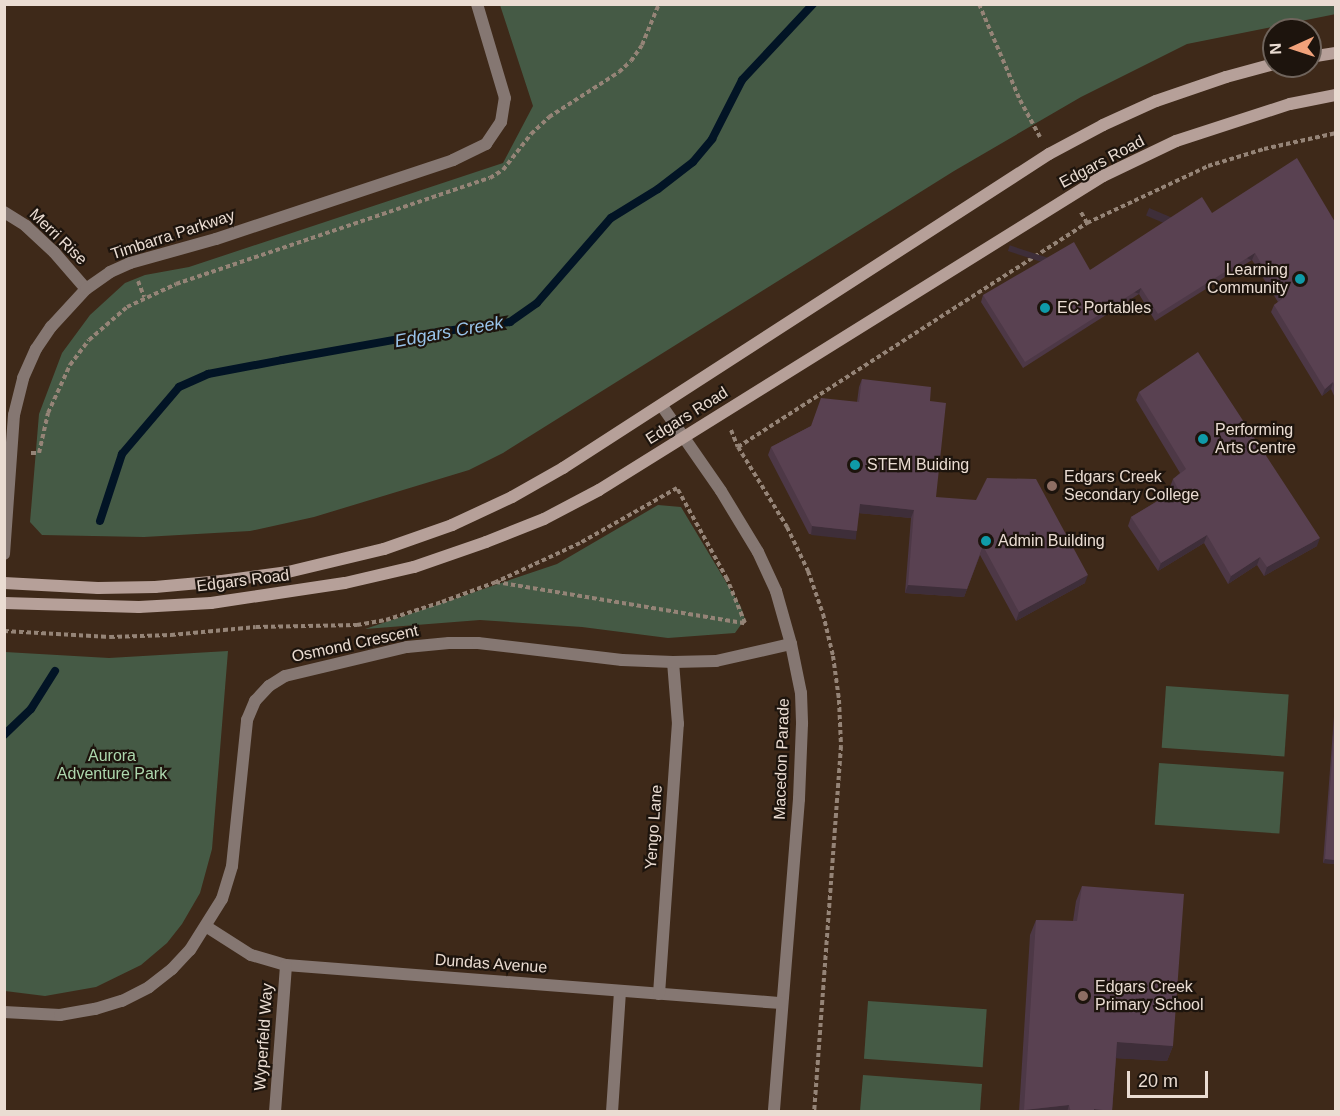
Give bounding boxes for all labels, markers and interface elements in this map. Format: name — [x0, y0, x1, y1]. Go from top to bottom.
north arrow — [1262, 18, 1322, 78]
text: N — [1267, 43, 1284, 55]
street label: Edgars Road — [1056, 132, 1148, 192]
street label: Merri Rise — [25, 205, 91, 269]
street label: Timbarra Parkway — [109, 206, 237, 264]
place label: Learning Community — [1207, 260, 1288, 298]
marker: Learning Community — [1293, 272, 1307, 286]
place label: EC Portables — [1057, 298, 1151, 318]
marker: EC Portables — [1038, 301, 1052, 315]
water label: Edgars Creek — [393, 312, 505, 352]
street label: Edgars Road — [642, 383, 732, 449]
place label: Performing Arts Centre — [1215, 420, 1296, 458]
marker: Performing Arts Centre — [1196, 432, 1210, 446]
place label: STEM Buiding — [867, 455, 969, 475]
marker: STEM Buiding — [848, 458, 862, 472]
place label: Edgars Creek Secondary College — [1064, 467, 1199, 505]
marker: Edgars Creek Secondary College — [1045, 479, 1059, 493]
place label: Admin Building — [998, 531, 1105, 551]
marker: Admin Building — [979, 534, 993, 548]
street label: Edgars Road — [195, 566, 291, 596]
street label: Osmond Crescent — [290, 621, 420, 667]
street label: Macedon Parade — [770, 698, 794, 820]
park label: Aurora Adventure Park — [57, 746, 167, 784]
street label: Yengo Lane — [641, 784, 667, 870]
street label: Dundas Avenue — [434, 950, 548, 978]
place label: Edgars Creek Primary School — [1095, 977, 1203, 1015]
street label: Wyperfeld Way — [251, 983, 277, 1091]
marker: Edgars Creek Primary School — [1076, 989, 1090, 1003]
scale bar — [1130, 1059, 1211, 1097]
text: 20 m — [1138, 1071, 1178, 1091]

